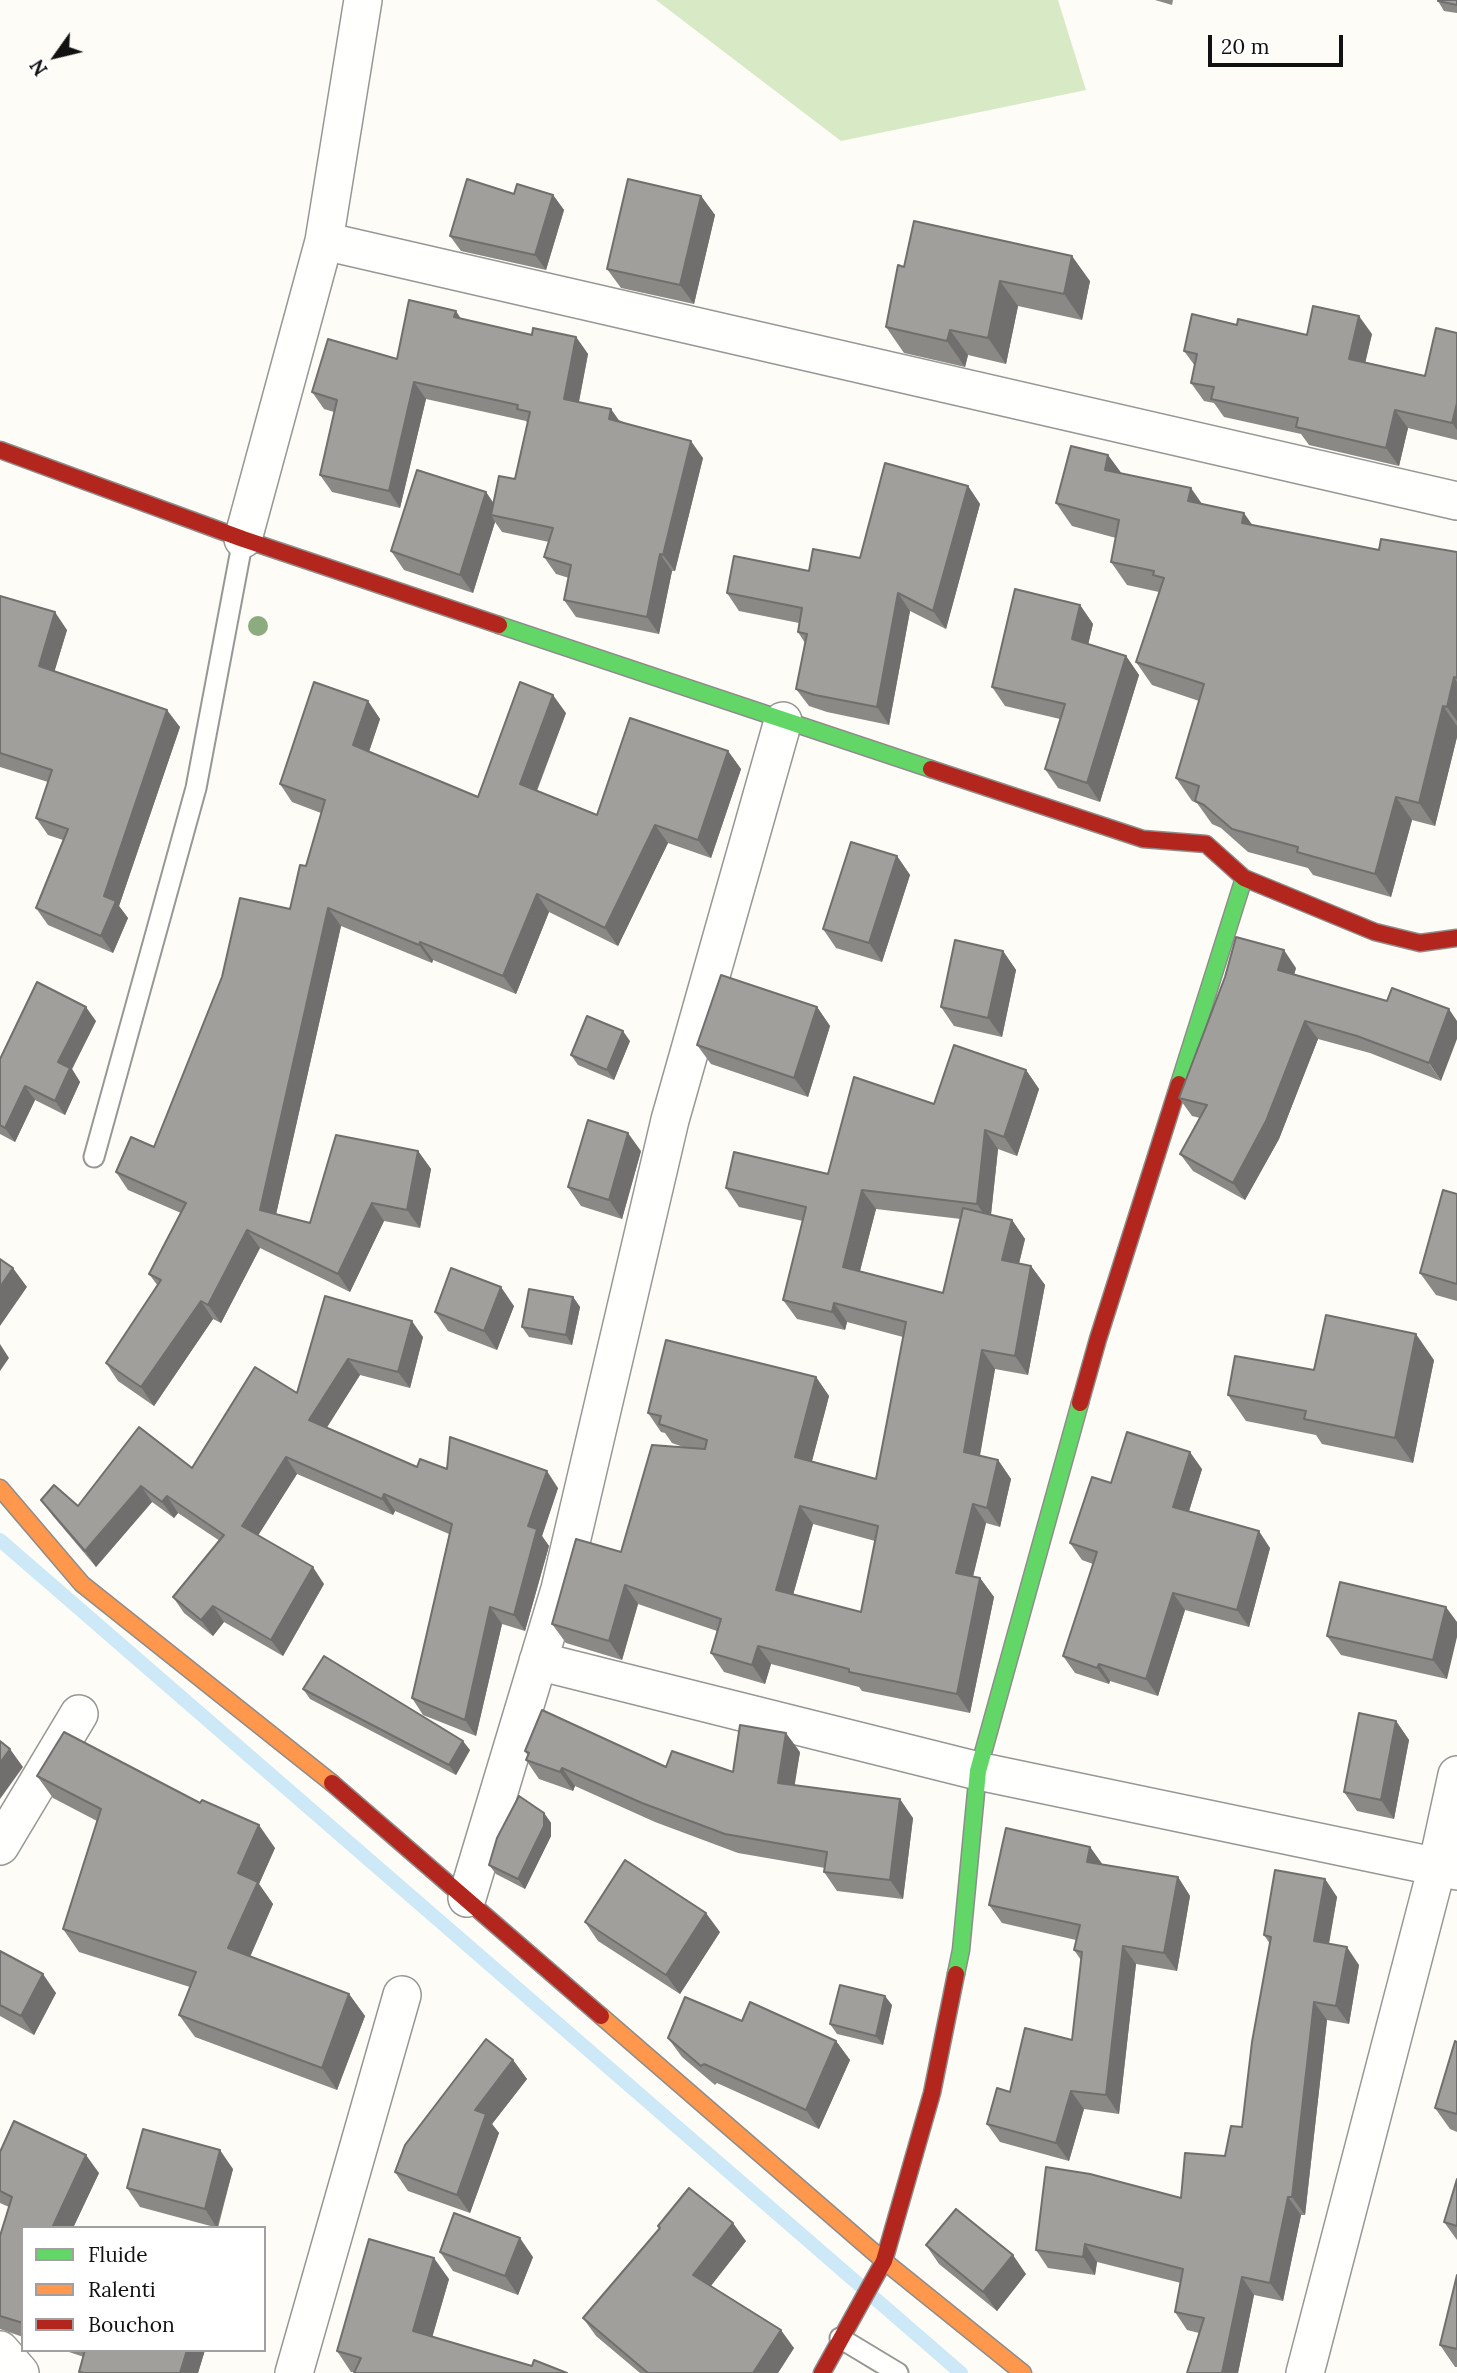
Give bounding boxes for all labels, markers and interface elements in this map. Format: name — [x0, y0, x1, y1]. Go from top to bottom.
north arrow — [21, 21, 91, 91]
scale bar — [1212, 21, 1347, 65]
text: 20 m — [1221, 33, 1270, 60]
text: N — [25, 55, 53, 81]
legend — [21, 2226, 266, 2352]
text: Fluide — [88, 2241, 148, 2268]
text: Ralenti — [88, 2276, 156, 2303]
text: Bouchon — [88, 2311, 175, 2338]

